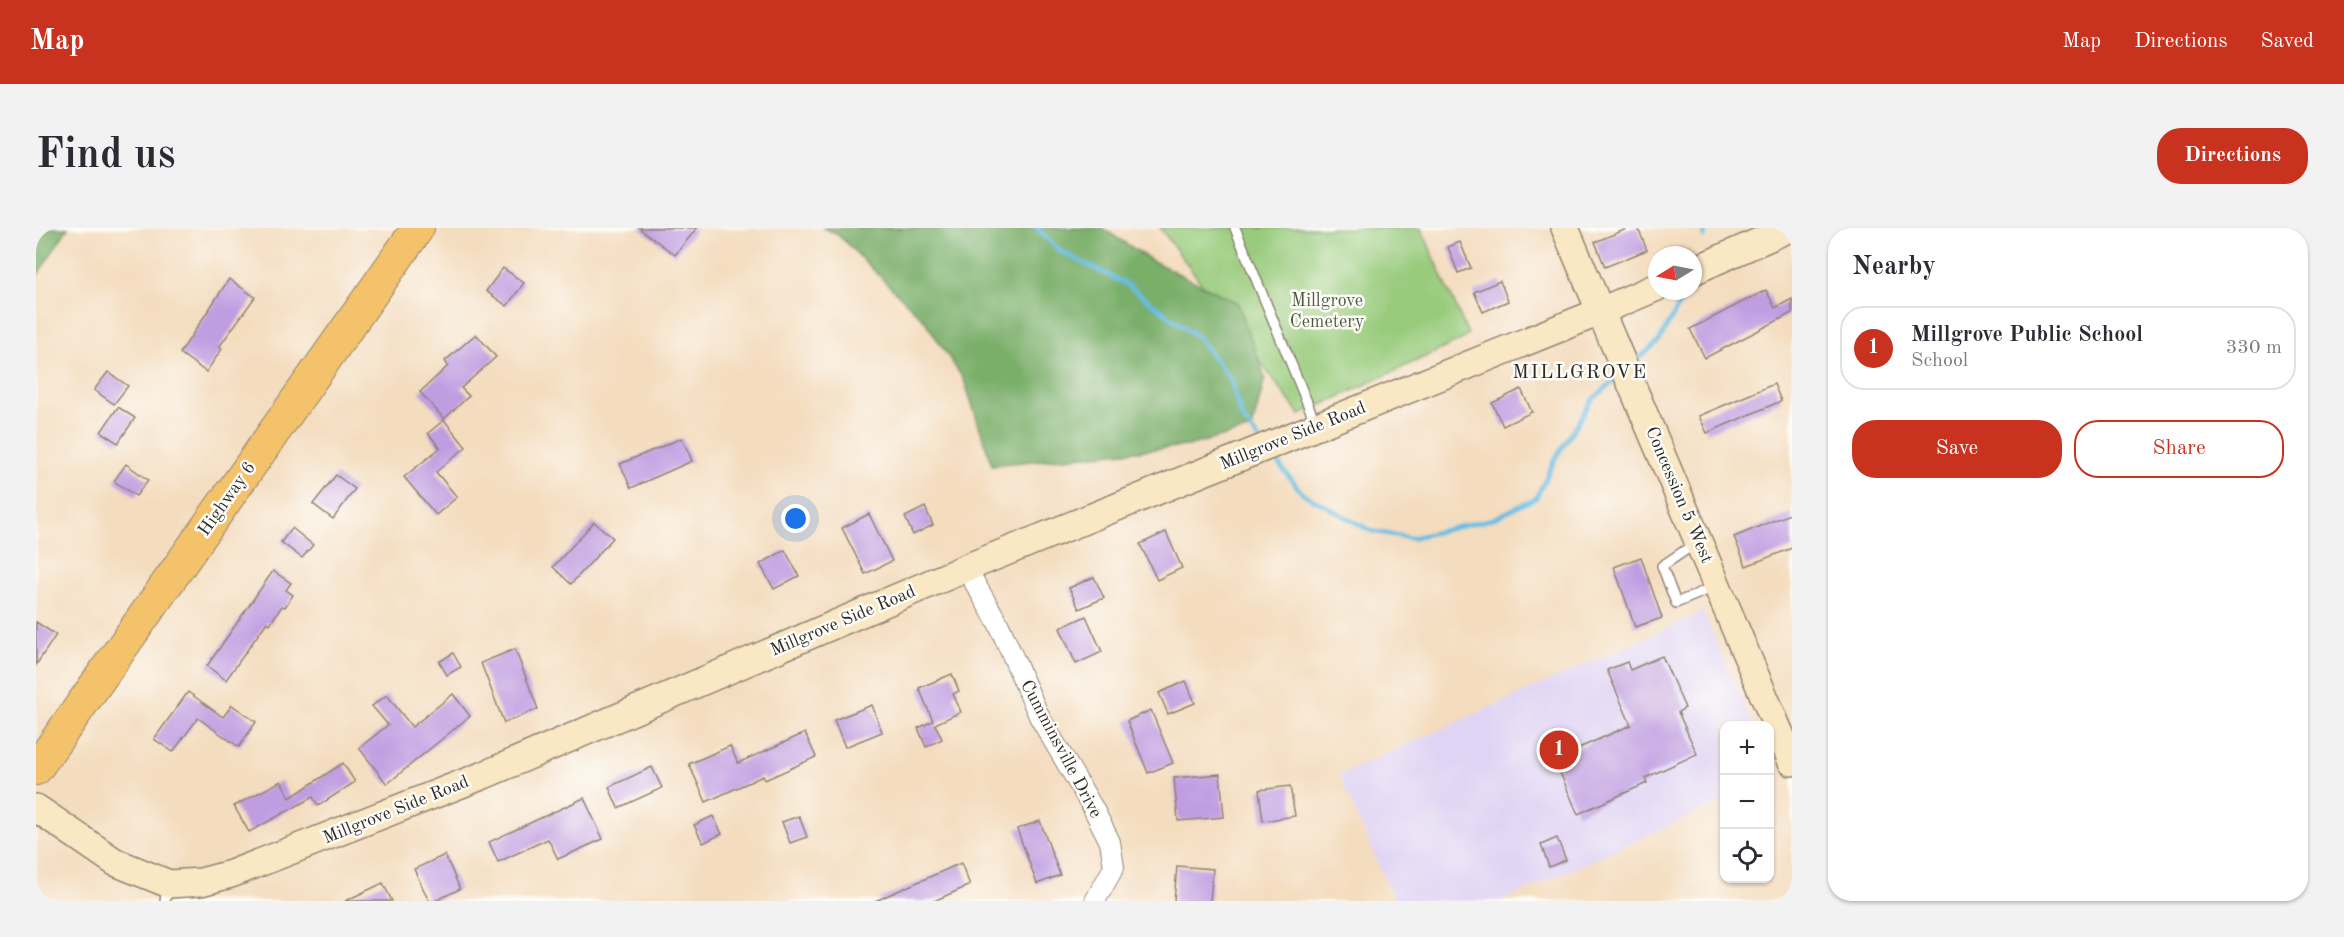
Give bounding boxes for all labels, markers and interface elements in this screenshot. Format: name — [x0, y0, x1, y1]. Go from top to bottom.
text: Map — [30, 28, 84, 56]
text: Map — [2062, 31, 2101, 52]
text: Directions — [2134, 31, 2228, 52]
text: Saved — [2261, 31, 2314, 52]
button: Directions — [2157, 128, 2308, 184]
text: Find us — [36, 135, 175, 177]
north arrow — [1648, 246, 1702, 300]
text: Nearby — [1852, 254, 1936, 280]
park label: Millgrove Cemetery — [1290, 292, 1365, 331]
text: Millgrove Public School — [1911, 324, 2143, 346]
text: 1 — [1868, 338, 1879, 358]
text: 330 m — [2226, 338, 2282, 358]
text: School — [1911, 351, 1968, 371]
district label: MILLGROVE — [1512, 363, 1648, 383]
street label: Millgrove Side Road — [1217, 398, 1369, 474]
button: Save — [1852, 420, 2062, 478]
button: Share — [2074, 420, 2284, 478]
street label: Concession 5 West — [1642, 424, 1716, 566]
street label: Highway 6 — [195, 459, 259, 539]
your location — [781, 504, 810, 533]
street label: Millgrove Side Road — [768, 582, 918, 660]
street label: Cumminsville Drive — [1017, 677, 1105, 821]
map controls — [1720, 721, 1774, 883]
button: + — [1720, 721, 1774, 775]
pin: 1 — [1540, 728, 1579, 772]
street label: Millgrove Side Road — [320, 772, 472, 848]
button: − — [1720, 775, 1774, 829]
button: locate — [1720, 829, 1774, 883]

